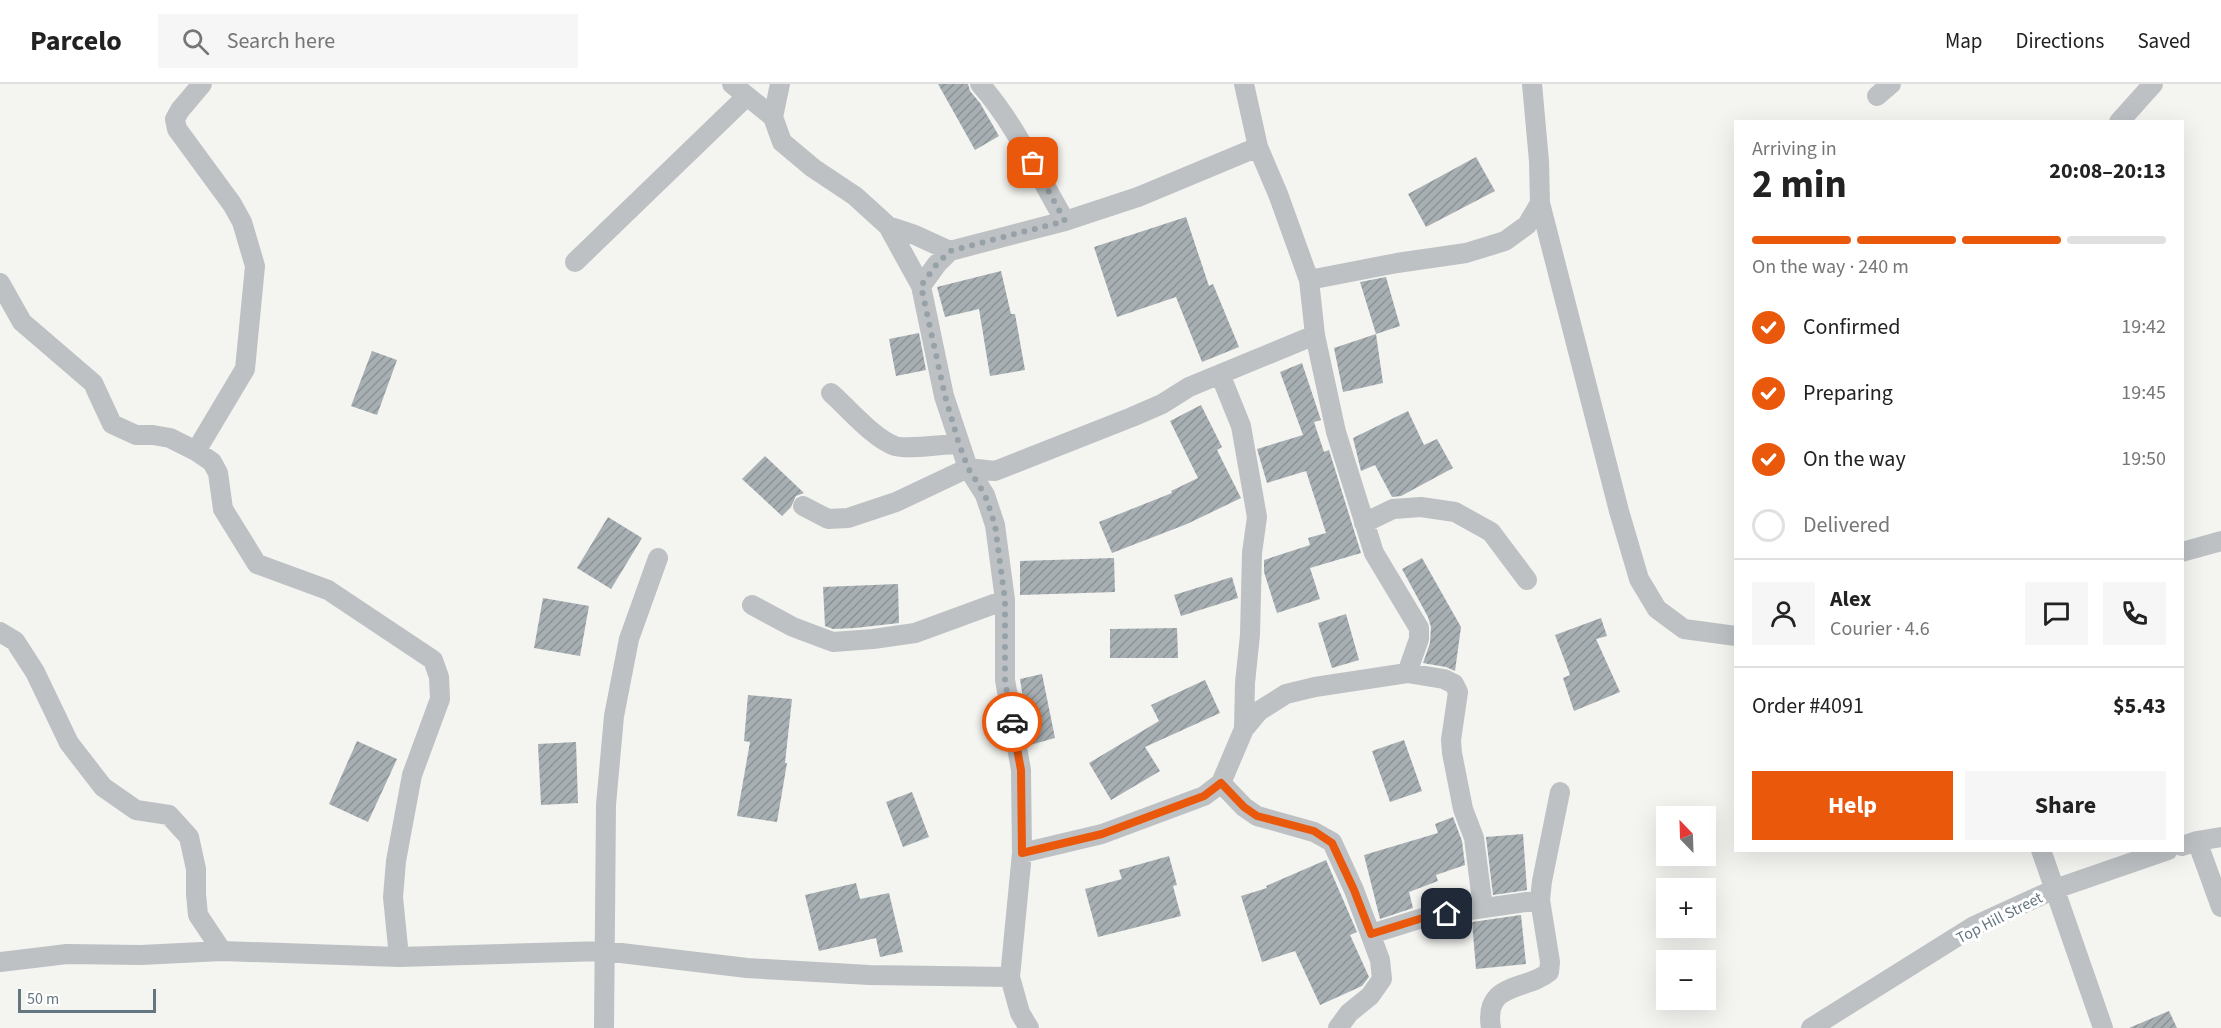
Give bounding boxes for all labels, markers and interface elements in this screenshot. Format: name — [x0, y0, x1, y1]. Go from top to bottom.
search box — [158, 14, 578, 68]
text: Parcelo — [30, 21, 122, 61]
icon: search — [179, 25, 212, 58]
text: Search here — [227, 25, 335, 57]
text: Map — [1945, 26, 1983, 56]
text: Directions — [2016, 26, 2104, 56]
text: Saved — [2137, 26, 2191, 56]
text: Arriving in — [1752, 135, 1837, 163]
pin — [1007, 137, 1058, 188]
icon: bag — [1016, 146, 1049, 179]
text: 20:08–20:13 — [2049, 155, 2166, 187]
text: 2 min — [1752, 157, 1847, 213]
text: On the way · 240 m — [1752, 253, 1909, 281]
icon: check — [1752, 311, 1785, 344]
text: Confirmed — [1803, 311, 1900, 343]
text: 19:42 — [2121, 313, 2166, 341]
icon: check — [1752, 377, 1785, 410]
text: Preparing — [1803, 377, 1893, 409]
text: 19:45 — [2121, 379, 2166, 407]
icon: check — [1752, 443, 1785, 476]
text: On the way — [1803, 443, 1906, 475]
text: 19:50 — [2121, 445, 2166, 473]
text: Delivered — [1803, 509, 1890, 541]
button: person — [1752, 582, 1815, 645]
button: chat — [2025, 582, 2088, 645]
button: phone — [2103, 582, 2166, 645]
text: Alex — [1830, 583, 1871, 615]
text: Courier · 4.6 — [1830, 615, 1930, 643]
text: Order #4091 — [1752, 690, 1864, 722]
text: $5.43 — [2113, 690, 2166, 722]
courier — [982, 692, 1042, 752]
icon: car — [996, 706, 1029, 739]
button: Help — [1752, 771, 1953, 840]
button: Share — [1965, 771, 2166, 840]
north arrow — [1656, 806, 1716, 866]
map controls — [1656, 806, 1716, 1010]
button: + — [1656, 878, 1716, 938]
street label: Top Hill Street — [1953, 886, 2047, 949]
pin — [1421, 888, 1472, 939]
icon: home — [1430, 897, 1463, 930]
button: − — [1656, 950, 1716, 1010]
scale bar — [18, 986, 156, 1014]
text: 50 m — [27, 988, 59, 1010]

